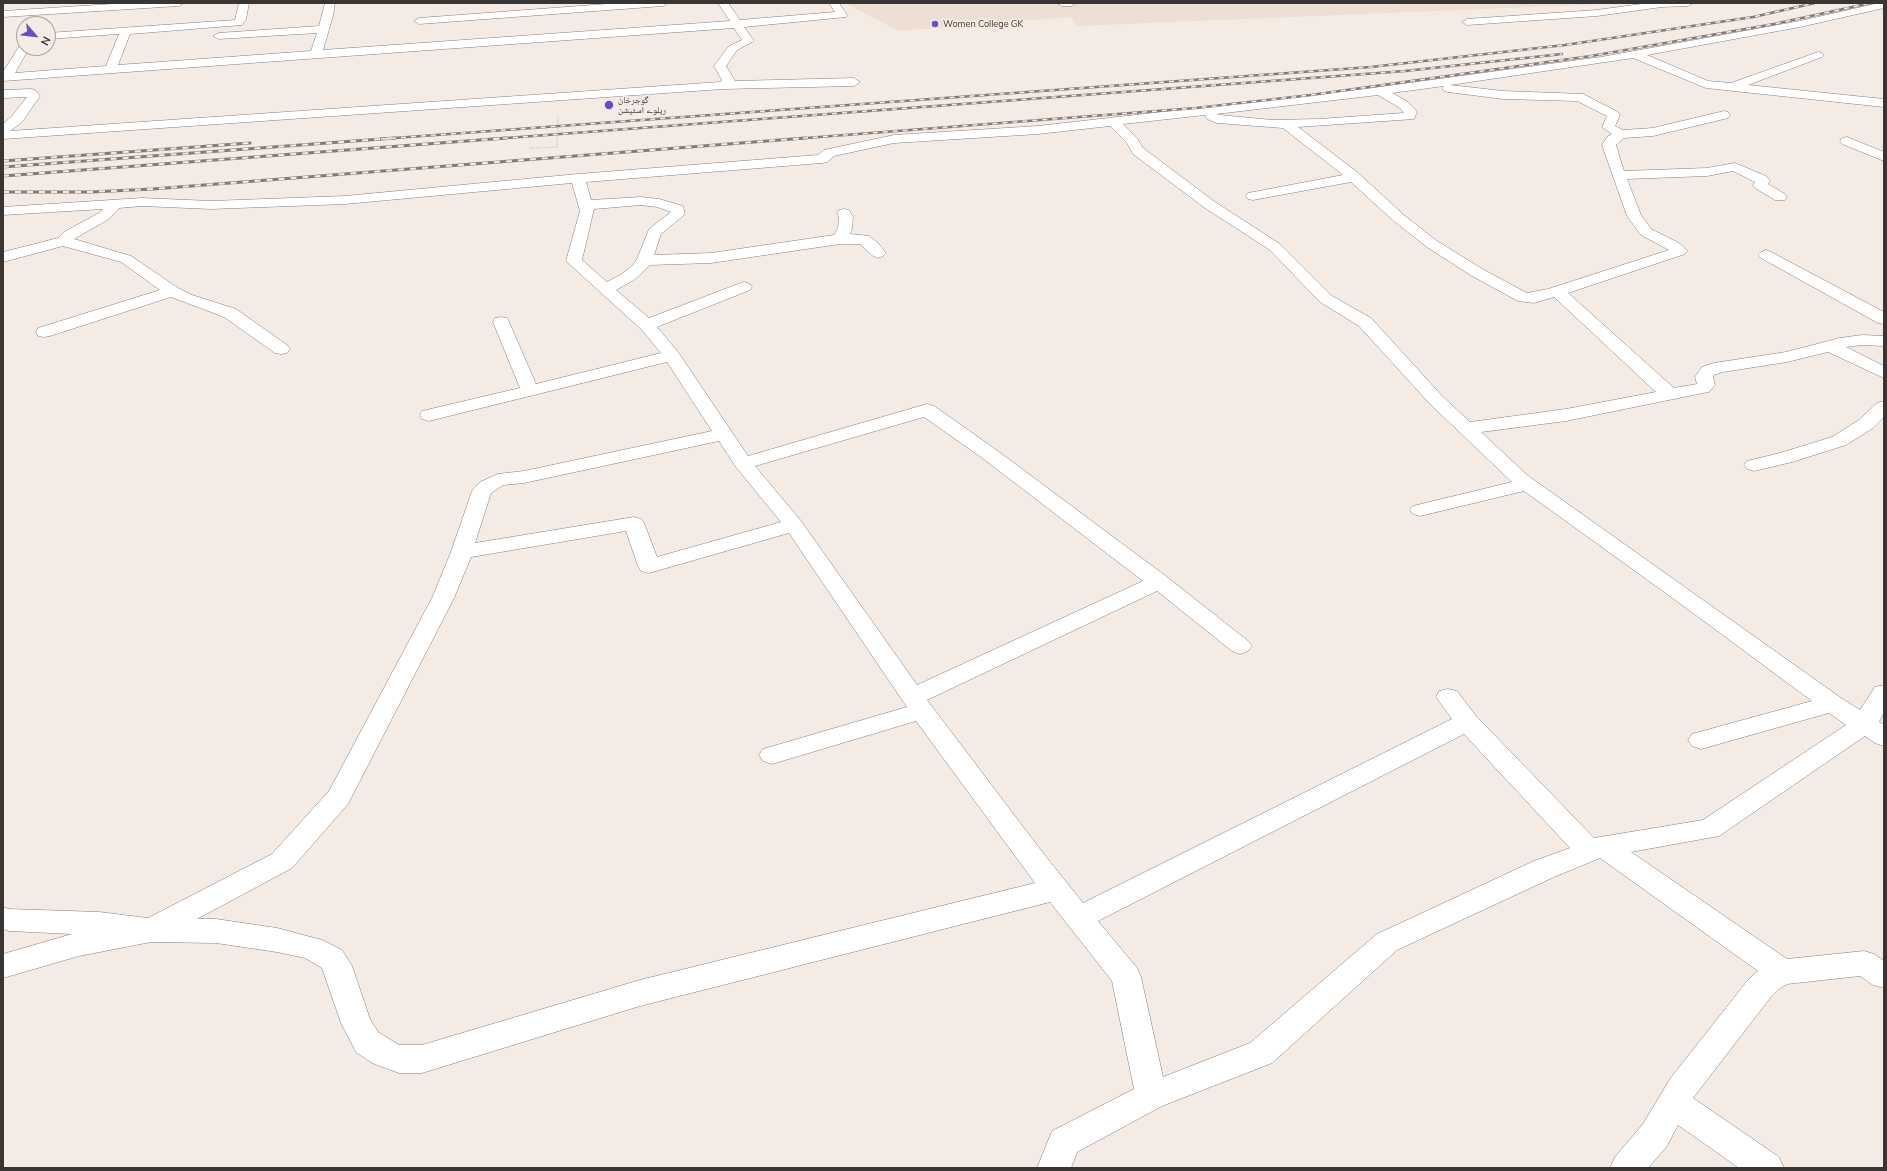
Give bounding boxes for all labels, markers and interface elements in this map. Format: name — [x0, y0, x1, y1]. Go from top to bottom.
north arrow — [16, 16, 56, 56]
marker: Women College GK — [930, 19, 940, 29]
place label: Women College GK — [943, 19, 1023, 29]
text: N — [38, 34, 54, 48]
place label: گوجرخان ریلوے اسٹیشن — [618, 95, 666, 116]
marker: گوجرخان ریلوے اسٹیشن — [603, 99, 615, 111]

